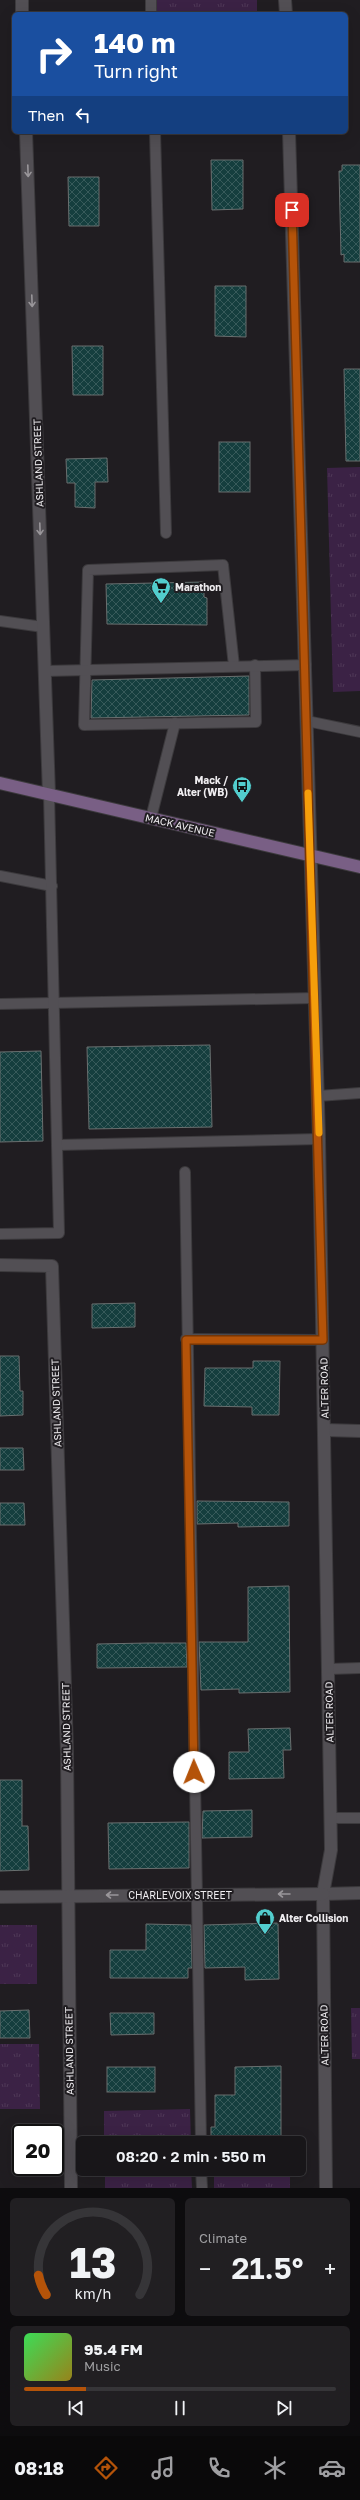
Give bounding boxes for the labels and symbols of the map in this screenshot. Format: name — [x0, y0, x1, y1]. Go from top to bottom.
one-way arrow — [24, 164, 31, 177]
pin — [275, 193, 309, 227]
one-way arrow — [28, 294, 36, 307]
street label: ASHLAND STREET — [30, 419, 46, 507]
one-way arrow — [36, 522, 44, 535]
supermarket icon: Marathon — [150, 576, 172, 604]
place label: Marathon — [175, 581, 221, 593]
place label: Mack / Alter (WB) — [177, 774, 228, 798]
bus stop icon: Mack / Alter (WB) — [231, 775, 253, 803]
street label: MACK AVENUE — [144, 811, 216, 839]
street label: ALTER ROAD — [317, 1357, 331, 1419]
street label: ASHLAND STREET — [48, 1359, 64, 1447]
street label: ALTER ROAD — [322, 1681, 336, 1743]
street label: ASHLAND STREET — [59, 1683, 73, 1771]
position arrow — [173, 1751, 215, 1793]
street label: CHARLEVOIX STREET — [128, 1889, 232, 1901]
one-way arrow — [278, 1890, 291, 1898]
one-way arrow — [106, 1891, 119, 1899]
shop icon: Alter Collision — [254, 1907, 276, 1935]
place label: Alter Collision — [279, 1912, 348, 1924]
street label: ALTER ROAD — [317, 2004, 331, 2066]
street label: ASHLAND STREET — [62, 2007, 76, 2095]
speed limit sign: 20 — [12, 2124, 64, 2176]

